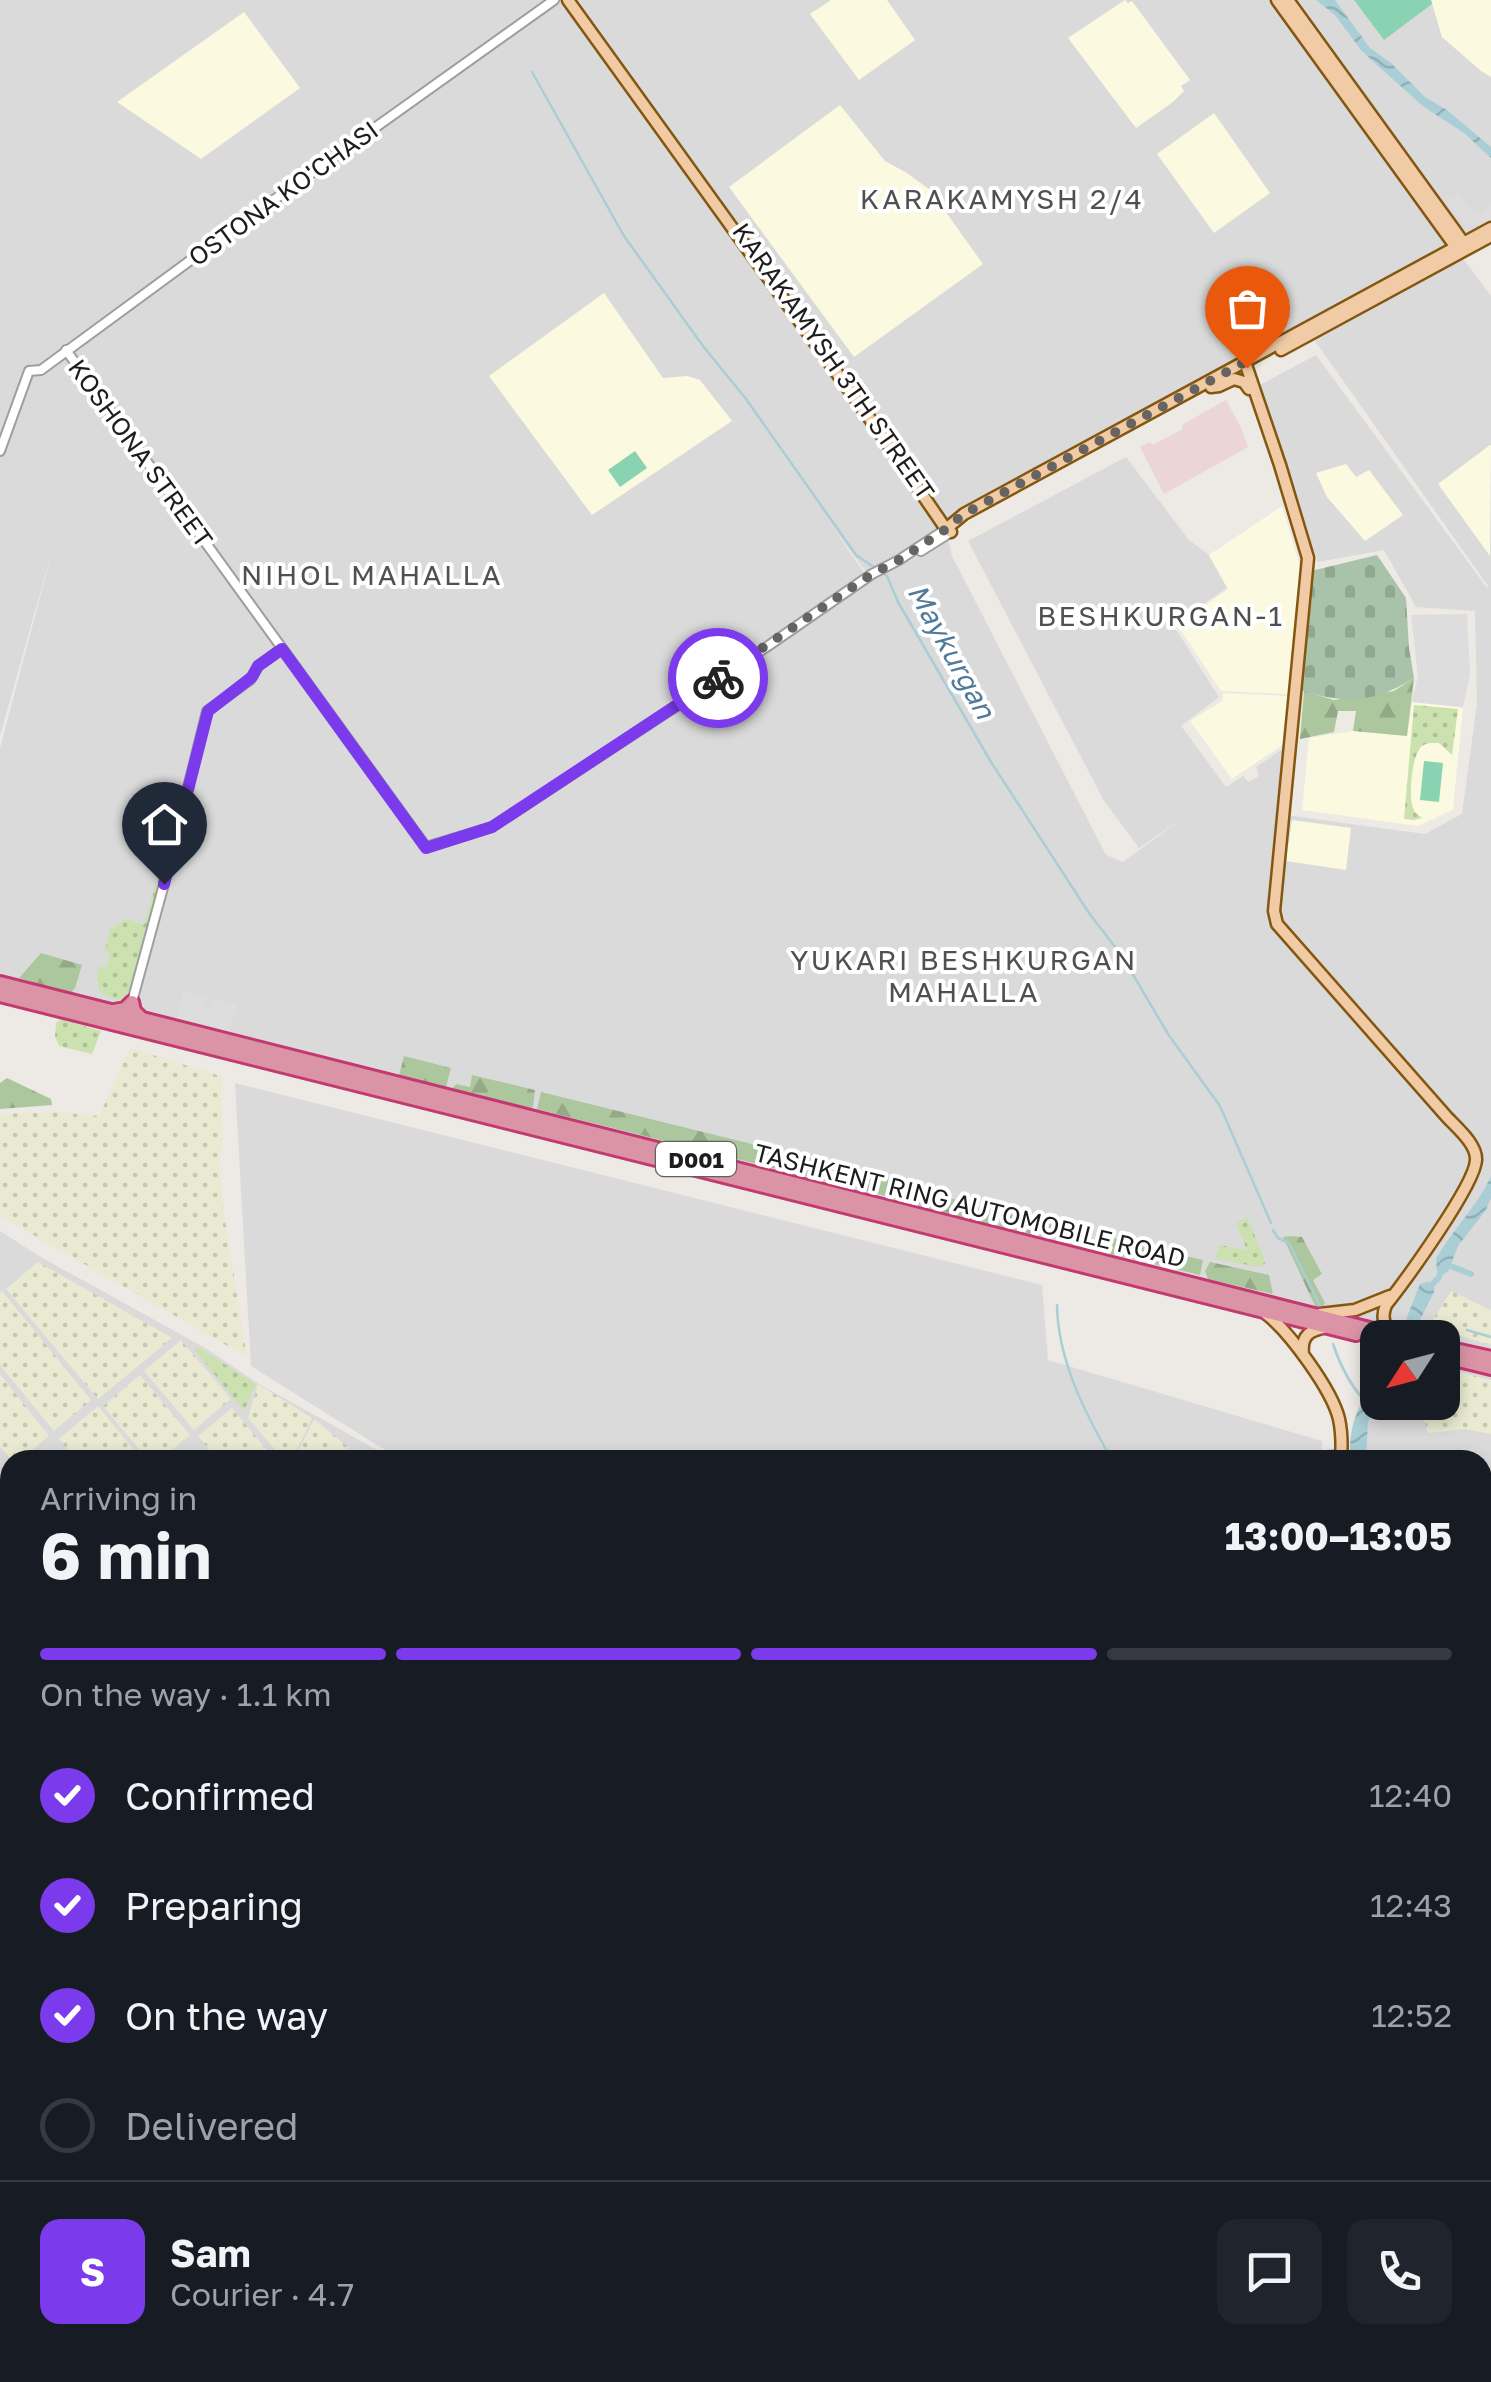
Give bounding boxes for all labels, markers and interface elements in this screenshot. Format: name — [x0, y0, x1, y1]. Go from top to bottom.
street label: OSTONA KO'CHASI — [182, 114, 384, 272]
district label: KARAKAMYSH 2/4 — [860, 182, 1144, 215]
street label: KARAKAMYSH 3TH STREET — [726, 217, 942, 505]
pin — [1205, 266, 1290, 369]
icon: bag — [1220, 281, 1275, 336]
street label: KOSHONA STREET — [62, 353, 220, 553]
district label: NIHOL MAHALLA — [241, 558, 503, 591]
water label: Maykurgan — [902, 578, 1003, 726]
district label: BESHKURGAN-1 — [1037, 599, 1285, 632]
courier — [668, 628, 768, 728]
icon: bike — [691, 651, 746, 706]
pin — [122, 782, 207, 885]
icon: home — [137, 797, 192, 852]
district label: YUKARI BESHKURGAN MAHALLA — [790, 943, 1138, 1008]
street label: TASHKENT RING AUTOMOBILE ROAD — [751, 1136, 1189, 1274]
road number: D001 — [656, 1142, 736, 1176]
north arrow — [1360, 1320, 1460, 1420]
map controls — [1360, 1320, 1460, 1420]
text: Arriving in — [40, 1479, 197, 1517]
text: 13:00–13:05 — [1225, 1513, 1452, 1558]
text: 6 min — [40, 1515, 212, 1593]
text: On the way · 1.1 km — [40, 1675, 332, 1713]
icon: check — [40, 1768, 95, 1823]
text: Confirmed — [125, 1773, 315, 1818]
text: 12:40 — [1369, 1776, 1452, 1814]
icon: check — [40, 1878, 95, 1933]
text: Preparing — [125, 1883, 303, 1928]
text: 12:43 — [1370, 1886, 1452, 1924]
icon: check — [40, 1988, 95, 2043]
text: On the way — [125, 1993, 328, 2038]
text: 12:52 — [1371, 1996, 1452, 2034]
text: Delivered — [125, 2103, 298, 2148]
button: chat — [1217, 2219, 1322, 2324]
button: phone — [1347, 2219, 1452, 2324]
text: Sam — [170, 2230, 251, 2275]
text: S — [80, 2249, 105, 2294]
text: Courier · 4.7 — [170, 2275, 354, 2313]

